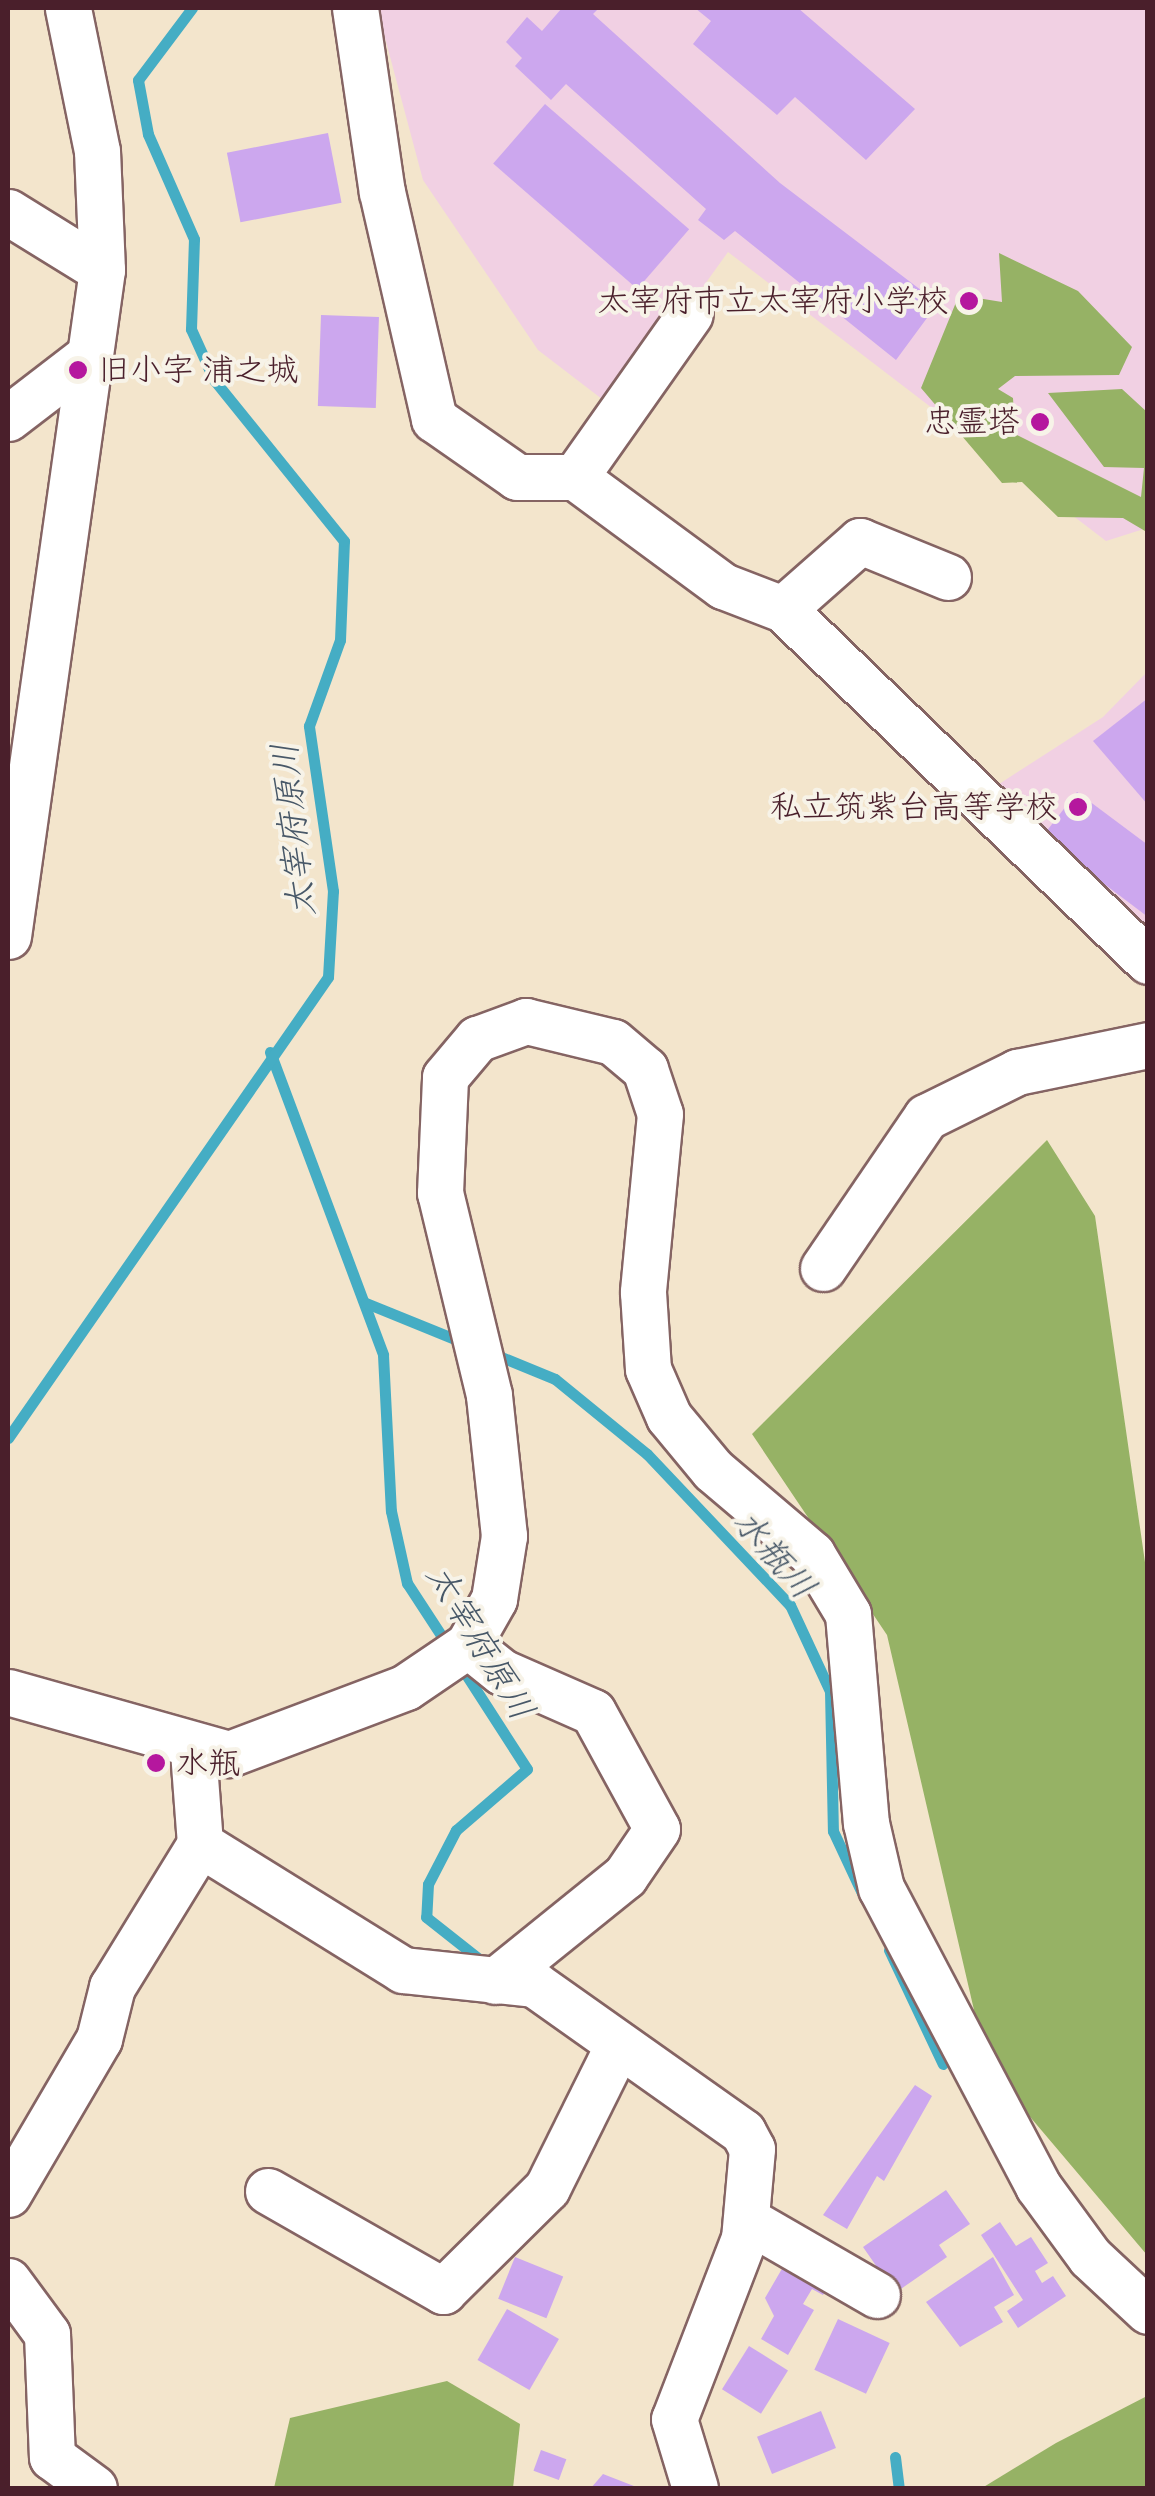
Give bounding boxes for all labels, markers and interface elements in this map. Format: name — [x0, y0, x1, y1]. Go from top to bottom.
place label: 太宰府市立太宰府小学校 — [597, 282, 949, 320]
marker: 太宰府市立太宰府小学校 — [958, 290, 980, 312]
place label: 旧小字 浦之城 — [98, 351, 298, 389]
marker: 旧小字 浦之城 — [67, 359, 89, 381]
place label: 忠霊塔 — [924, 403, 1020, 441]
marker: 忠霊塔 — [1029, 411, 1051, 433]
water label: 太宰府原川 — [263, 741, 323, 919]
place label: 私立筑紫台高等学校 — [770, 788, 1058, 826]
marker: 私立筑紫台高等学校 — [1067, 796, 1089, 818]
water label: 水瓶川 — [725, 1501, 825, 1607]
water label: 太宰府原川 — [418, 1556, 544, 1728]
place label: 水瓶 — [176, 1744, 240, 1782]
marker: 水瓶 — [145, 1752, 167, 1774]

